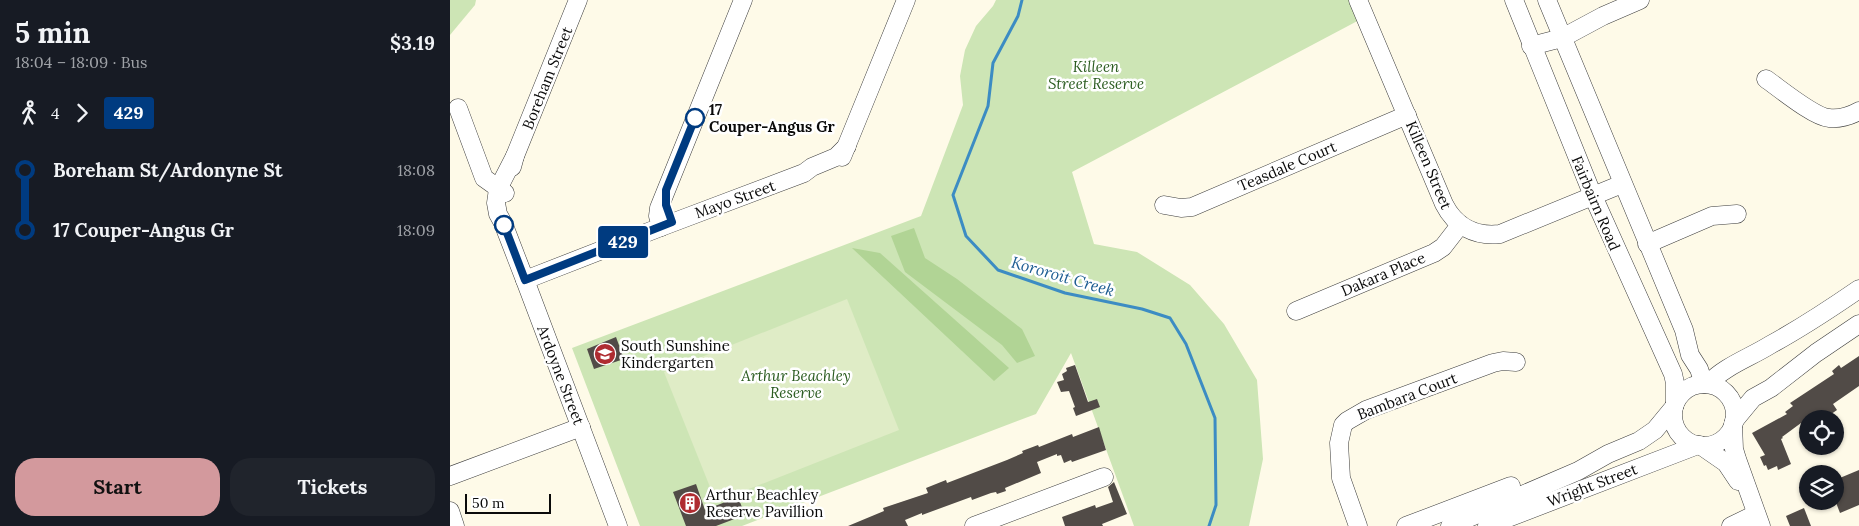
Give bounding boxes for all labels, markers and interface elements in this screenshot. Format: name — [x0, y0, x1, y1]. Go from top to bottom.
text: 5 min — [15, 15, 90, 51]
street label: Boreham Street — [518, 24, 576, 132]
text: $3.19 — [390, 31, 435, 55]
text: 18:04 – 18:09 · Bus — [15, 52, 148, 72]
park label: Killeen Street Reserve — [1048, 57, 1144, 93]
icon: walk — [15, 99, 43, 127]
icon: forward — [68, 99, 96, 127]
place label: 17 Couper-Angus Gr — [709, 100, 835, 136]
text: 429 — [114, 101, 144, 124]
text: 4 — [51, 103, 60, 123]
marker: 17 Couper-Angus Gr — [685, 108, 705, 128]
street label: Killeen Street — [1402, 118, 1456, 212]
street label: Teasdale Court — [1235, 137, 1339, 195]
street label: Fairbairn Road — [1568, 153, 1624, 253]
text: Boreham St/Ardonyne St — [53, 158, 283, 182]
text: 18:08 — [397, 160, 435, 180]
street label: Mayo Street — [692, 176, 778, 222]
unlabelled marker — [494, 215, 514, 235]
text: 17 Couper-Angus Gr — [53, 218, 234, 242]
text: 18:09 — [397, 220, 435, 240]
line badge: 429 — [594, 226, 652, 258]
text: 429 — [608, 230, 638, 253]
street label: Dakara Place — [1338, 248, 1428, 300]
water label: Kororoit Creek — [1009, 252, 1117, 300]
street label: Ardoyne Street — [533, 322, 589, 428]
place label: South Sunshine Kindergarten — [621, 336, 730, 372]
school or university icon: South Sunshine Kindergarten — [593, 342, 617, 366]
park label: Arthur Beachley Reserve — [740, 366, 851, 402]
street label: Bambara Court — [1354, 368, 1460, 424]
map controls — [1799, 410, 1844, 510]
button: locate — [1799, 410, 1844, 455]
button: Start — [15, 458, 220, 516]
button: Tickets — [230, 458, 435, 516]
street label: Wright Street — [1544, 459, 1640, 511]
button: layers — [1799, 465, 1844, 510]
place label: Arthur Beachley Reserve Pavillion — [705, 485, 823, 521]
scale bar — [465, 491, 551, 514]
building icon: Arthur Beachley Reserve Pavillion — [678, 491, 702, 515]
text: 50 m — [472, 494, 505, 512]

